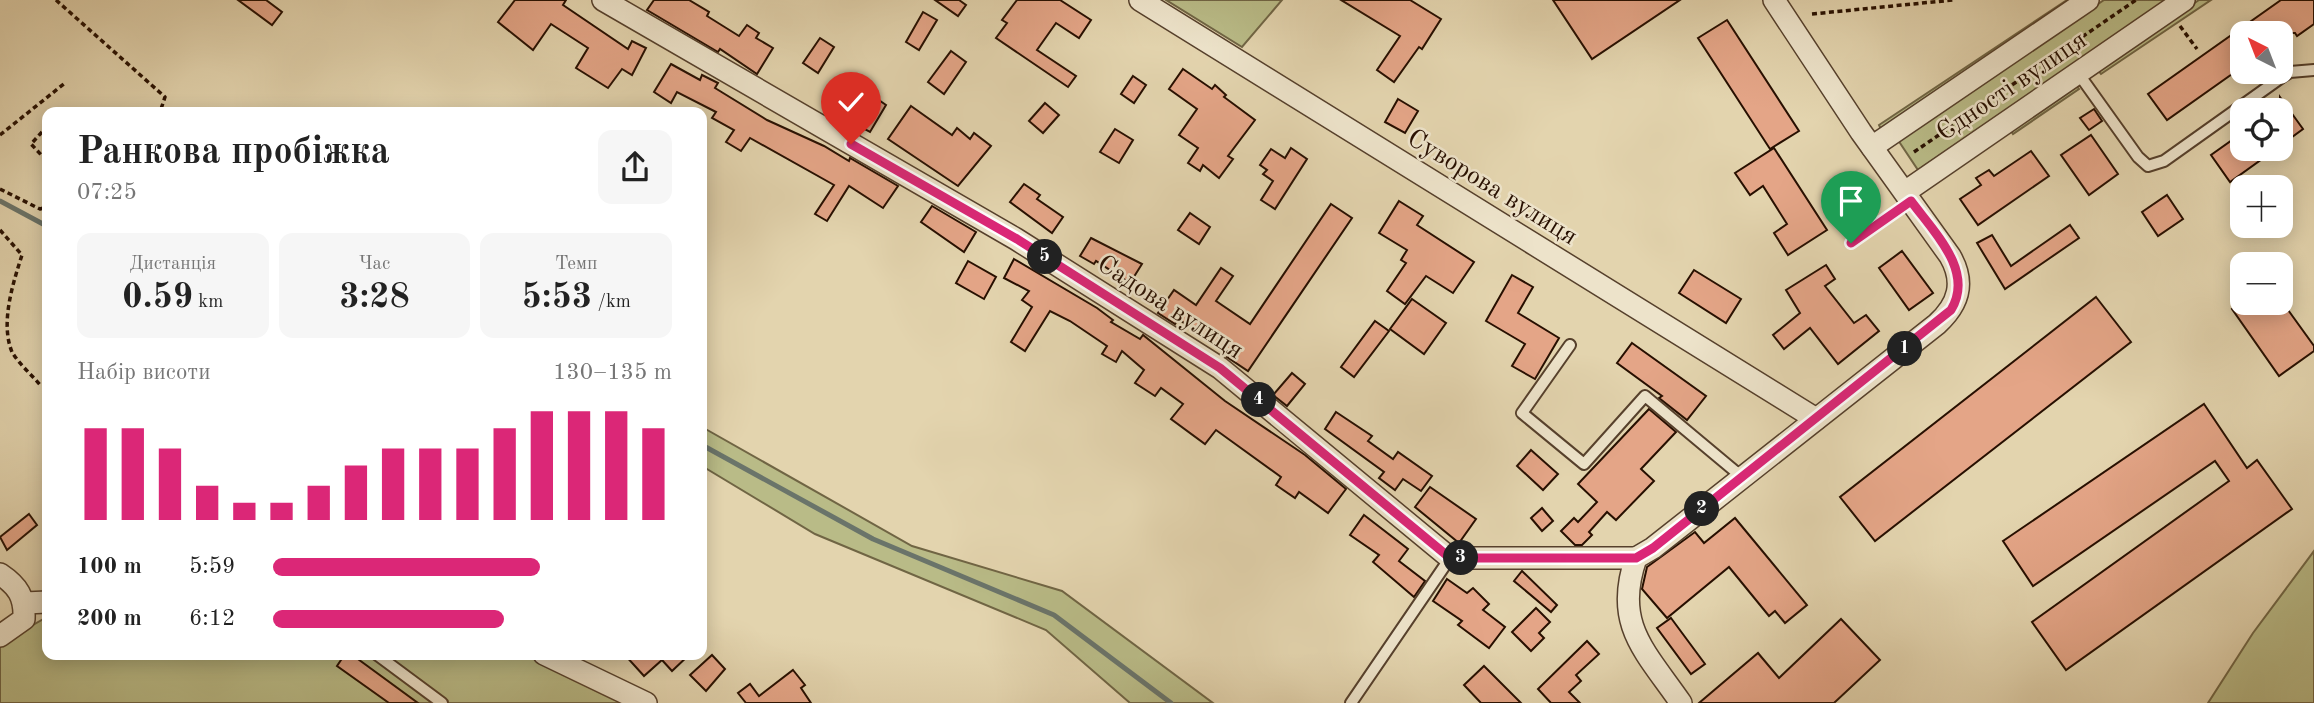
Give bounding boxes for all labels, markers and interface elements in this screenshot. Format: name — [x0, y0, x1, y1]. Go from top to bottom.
north arrow — [2230, 21, 2292, 84]
map controls — [2230, 21, 2293, 315]
street label: Єдності вулиця — [1933, 27, 2092, 146]
pin — [821, 72, 881, 144]
icon: check — [832, 83, 870, 121]
button: locate — [2230, 98, 2293, 161]
street label: Суворова вулиця — [1402, 125, 1582, 250]
button: share — [598, 130, 672, 204]
text: Ранкова пробіжка — [77, 134, 390, 172]
pin — [1821, 171, 1881, 243]
button: + — [2230, 175, 2293, 238]
text: 07:25 — [77, 181, 137, 204]
icon: arrive — [1832, 182, 1870, 220]
pin: 5 — [1028, 240, 1062, 274]
text: 5 — [1039, 247, 1050, 266]
street label: Садова вулиця — [1092, 251, 1248, 364]
button: − — [2230, 252, 2293, 315]
text: Дистанція — [129, 255, 216, 274]
text: Час — [359, 255, 390, 274]
text: Темп — [555, 255, 597, 274]
text: 0.59 — [122, 280, 193, 315]
text: 3:28 — [339, 280, 410, 315]
text: 5:53 — [521, 280, 592, 315]
text: km — [193, 293, 223, 312]
text: /km — [592, 293, 631, 312]
pin: 1 — [1888, 332, 1923, 366]
text: 1 — [1899, 339, 1910, 358]
text: Набір висоти — [77, 361, 211, 384]
text: 130–135 m — [553, 361, 672, 384]
pin: 4 — [1242, 382, 1276, 418]
text: 4 — [1253, 390, 1264, 409]
pin: 2 — [1684, 491, 1720, 526]
text: 2 — [1696, 499, 1707, 518]
pin: 3 — [1444, 540, 1478, 576]
text: 3 — [1455, 548, 1466, 567]
text: 100 m — [77, 555, 142, 578]
text: 5:59 — [189, 555, 235, 578]
text: 200 m — [77, 607, 142, 630]
text: 6:12 — [189, 607, 235, 630]

